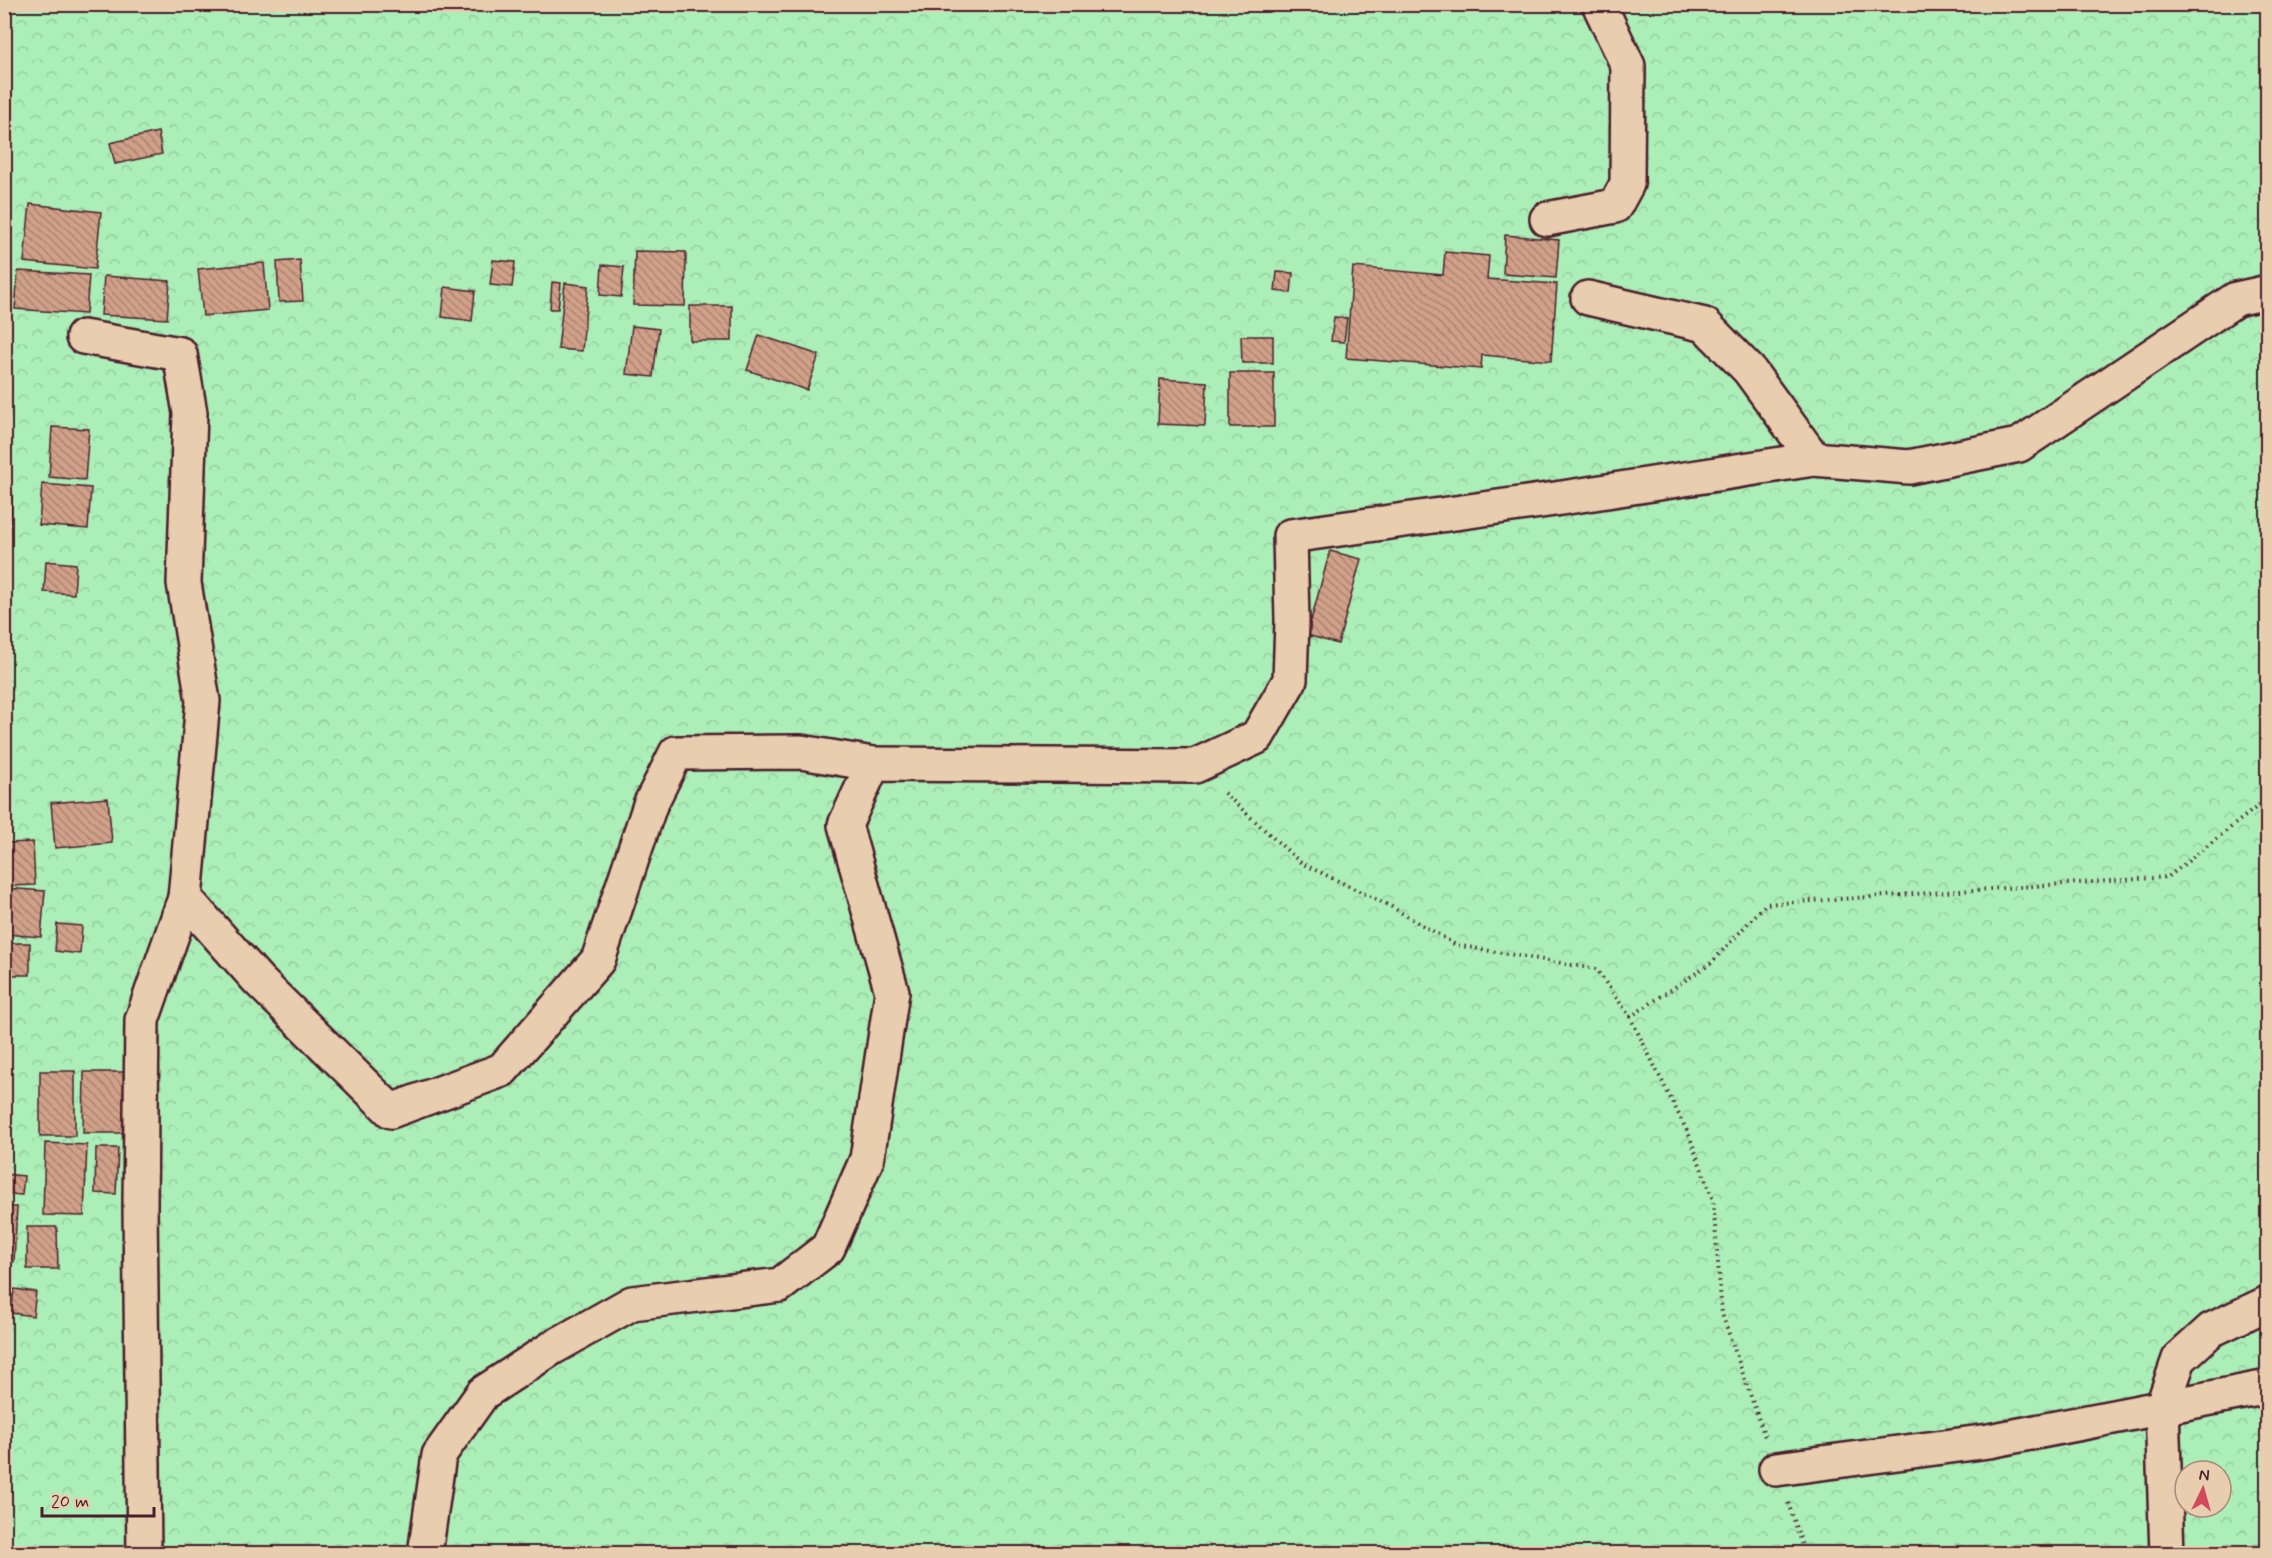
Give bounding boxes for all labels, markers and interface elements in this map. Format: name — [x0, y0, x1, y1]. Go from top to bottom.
north arrow — [2173, 1459, 2233, 1519]
text: N — [2198, 1465, 2210, 1486]
scale bar — [42, 1480, 154, 1518]
text: 20 m — [51, 1490, 89, 1514]

